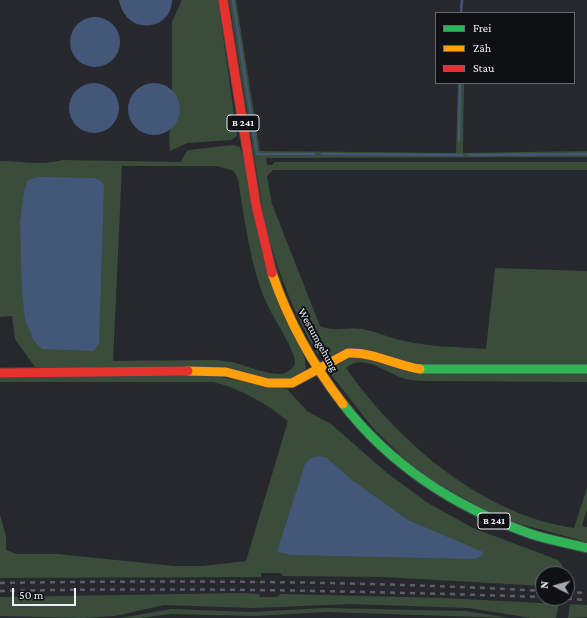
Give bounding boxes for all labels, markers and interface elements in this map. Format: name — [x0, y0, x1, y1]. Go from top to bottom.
legend — [435, 12, 575, 84]
text: Frei — [473, 21, 491, 35]
text: Zäh — [473, 41, 491, 55]
text: Stau — [473, 61, 494, 75]
road number: B 241 — [227, 115, 259, 131]
street label: Westumgehung — [295, 306, 341, 374]
road number: B 241 — [478, 513, 510, 529]
north arrow — [535, 566, 575, 606]
scale bar — [14, 580, 78, 606]
text: N — [538, 580, 550, 589]
text: 50 m — [19, 588, 43, 602]

